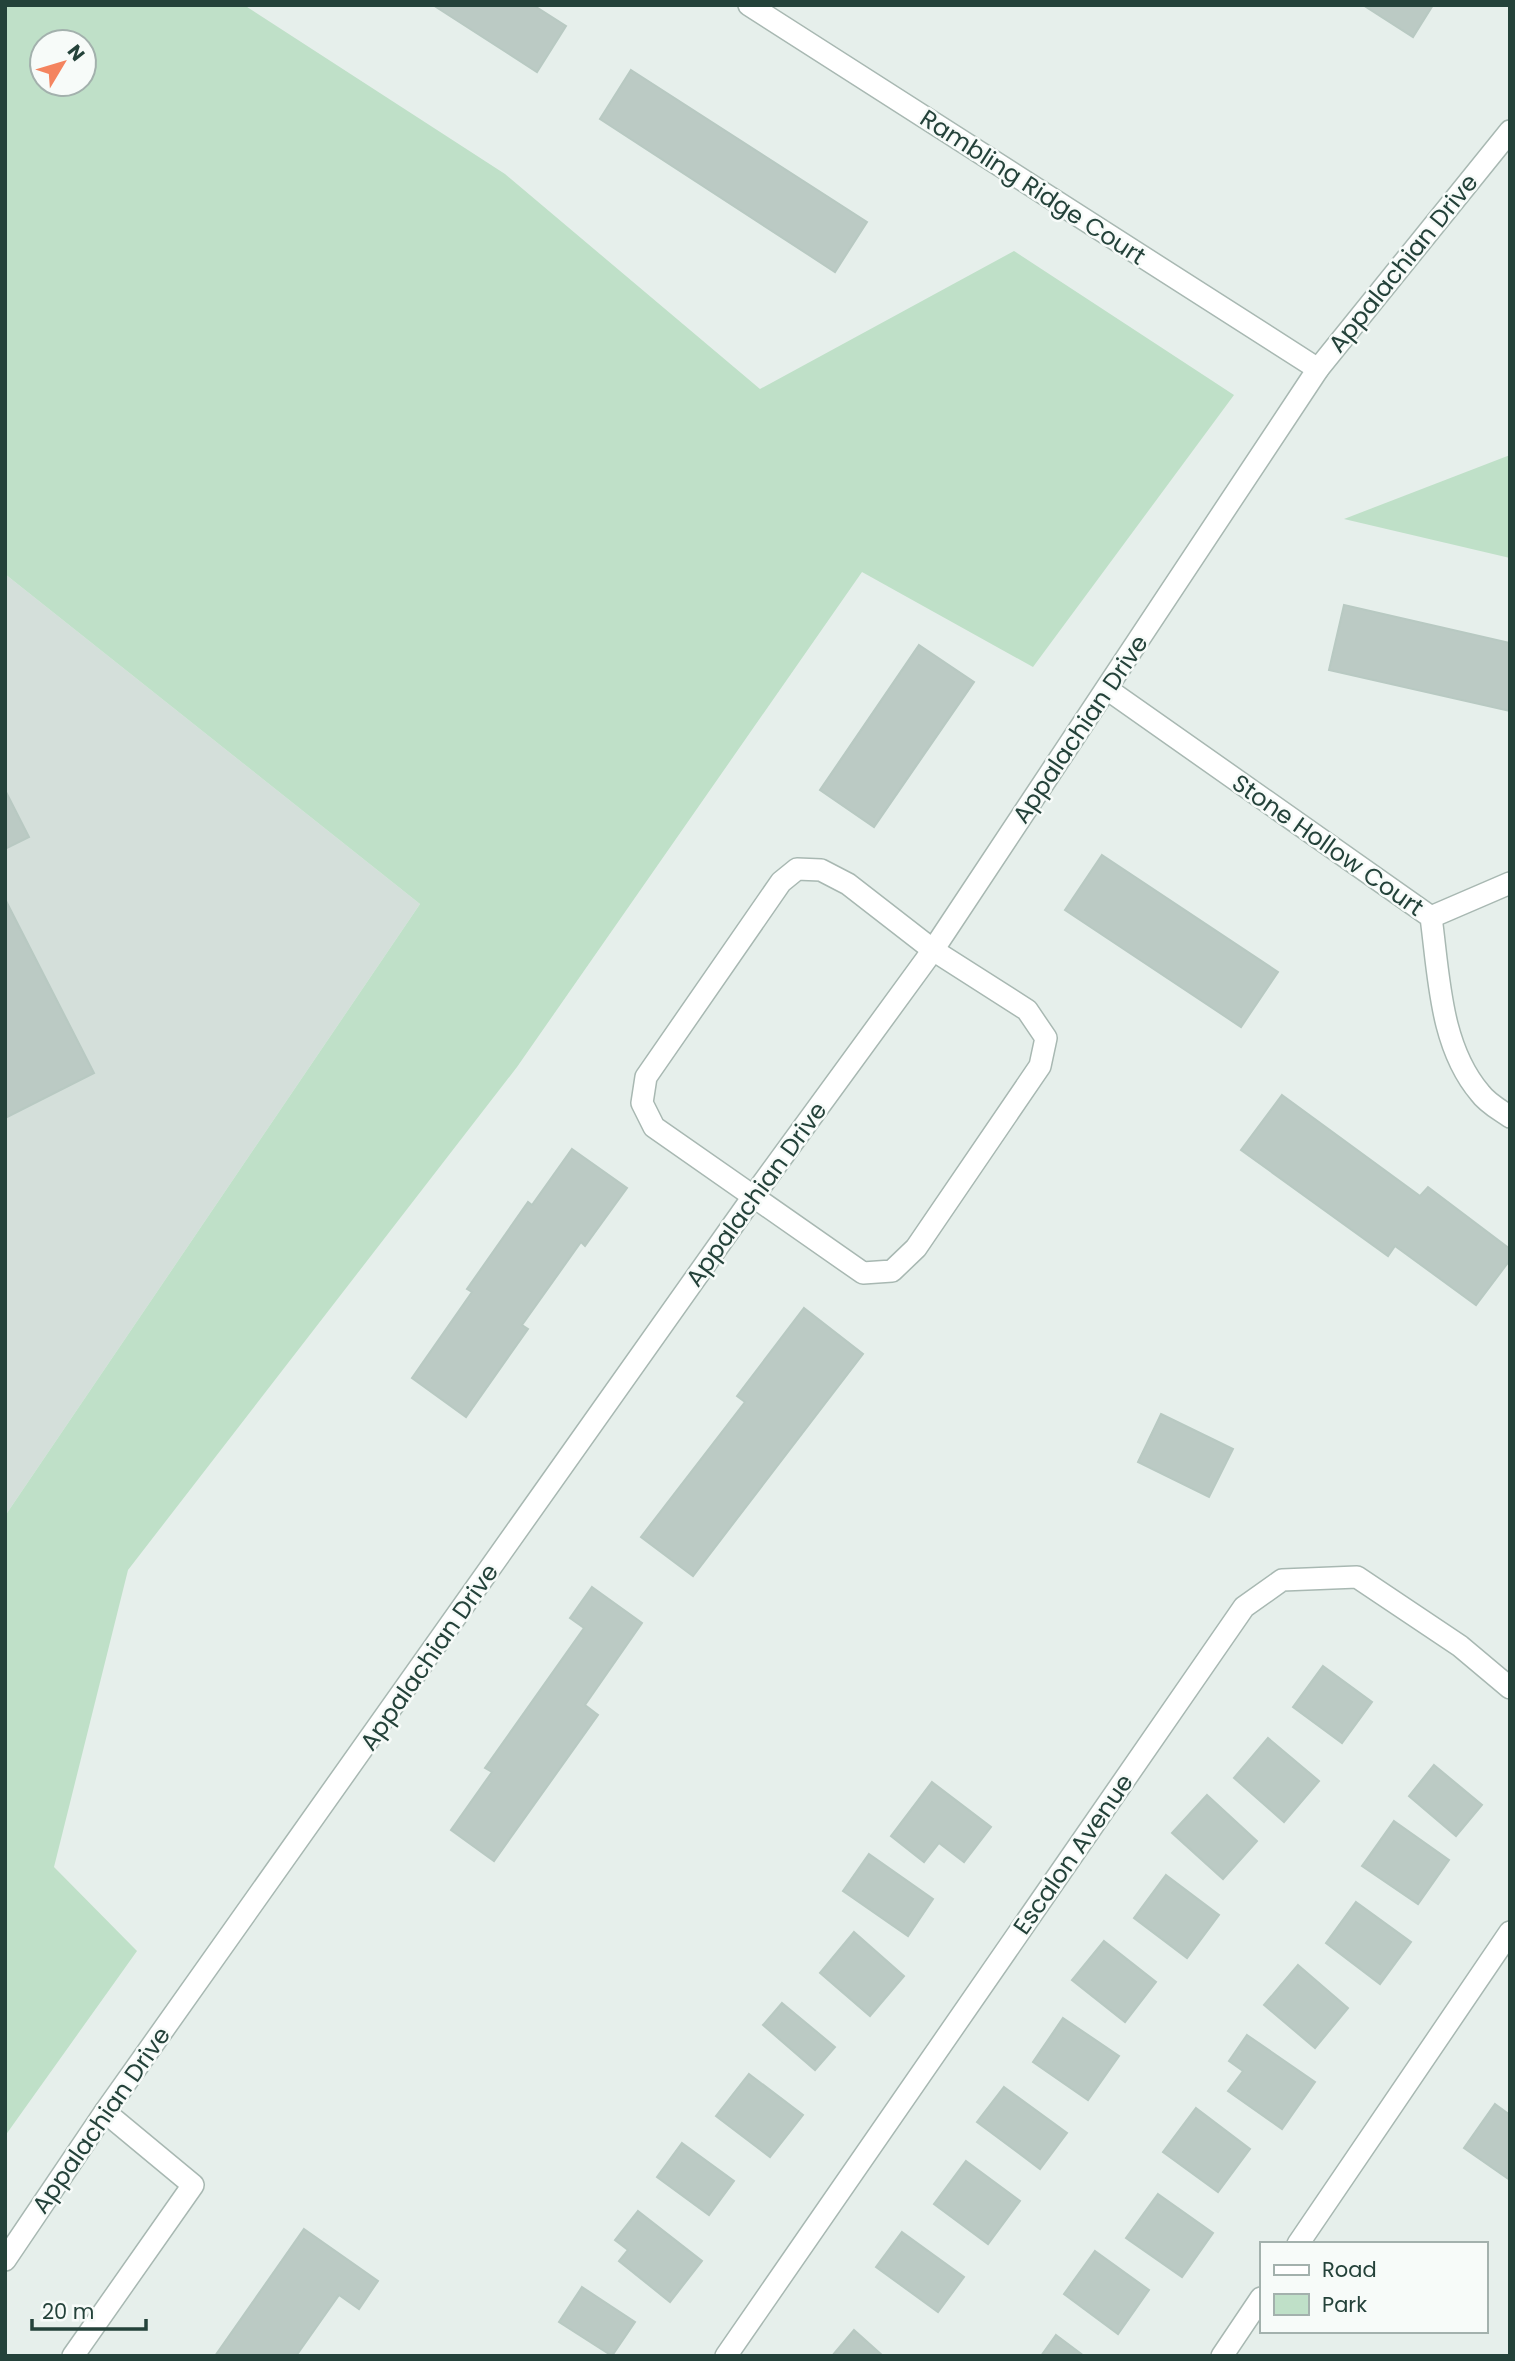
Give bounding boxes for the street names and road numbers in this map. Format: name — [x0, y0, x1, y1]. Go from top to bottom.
street label: Rambling Ridge Court — [914, 102, 1152, 272]
street label: Appalachian Drive — [1321, 167, 1485, 359]
street label: Appalachian Drive — [1005, 628, 1155, 830]
street label: Stone Hollow Court — [1226, 766, 1430, 924]
street label: Appalachian Drive — [678, 1095, 834, 1293]
street label: Appalachian Drive — [352, 1557, 506, 1757]
street label: Escalon Avenue — [1005, 1767, 1141, 1941]
street label: Appalachian Drive — [24, 2020, 178, 2220]

